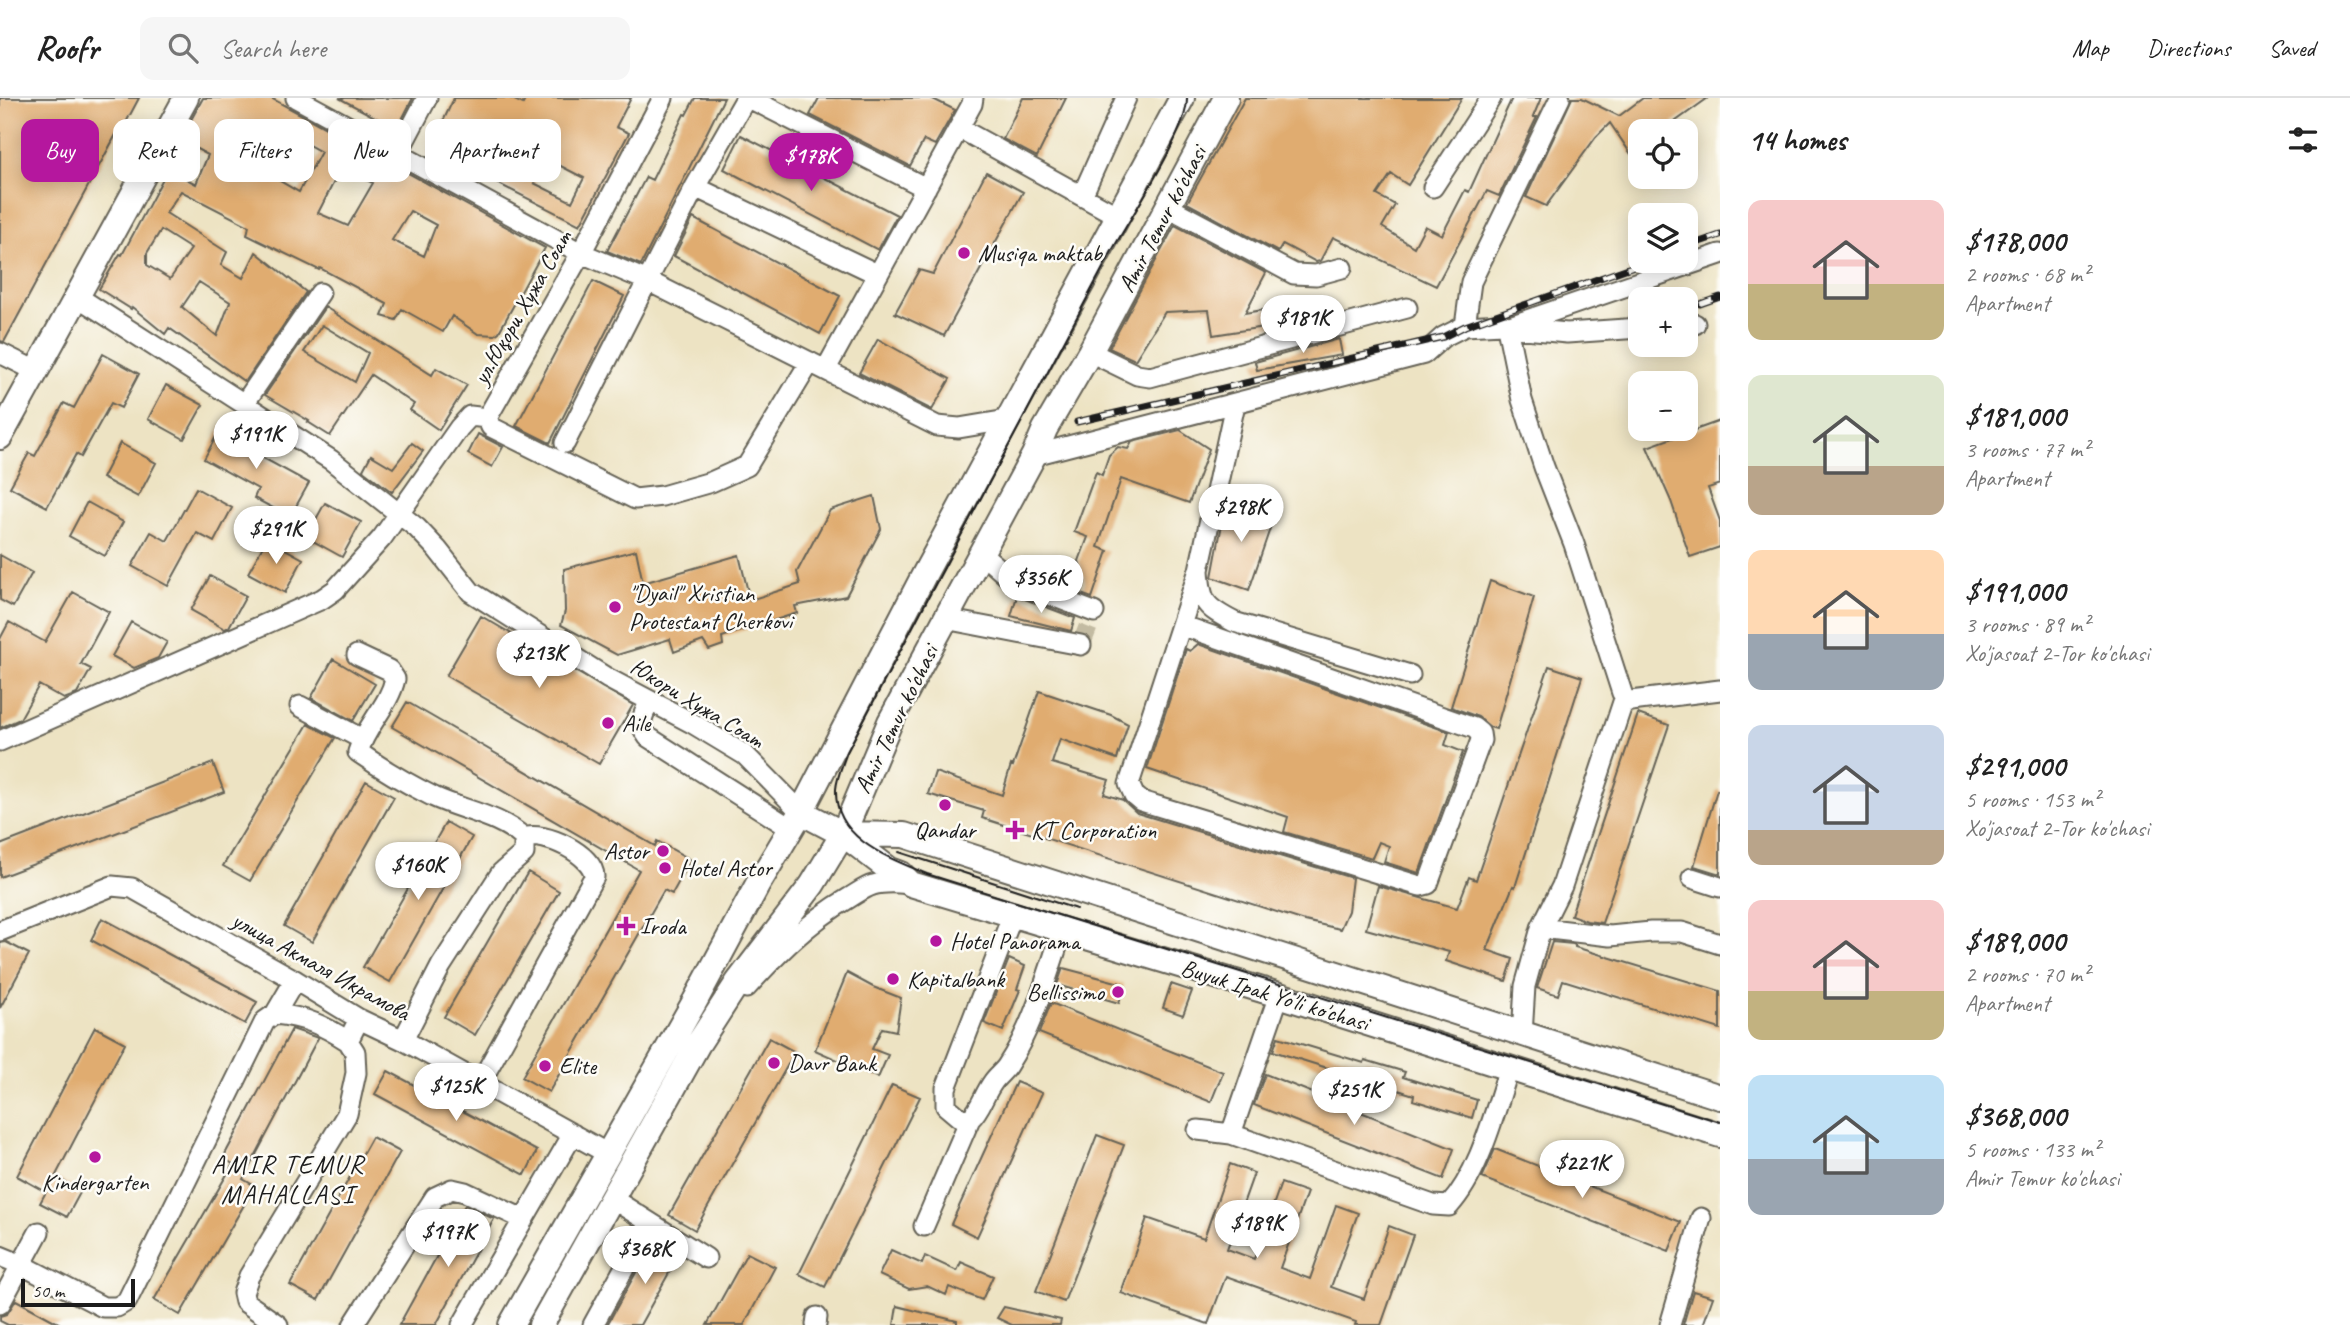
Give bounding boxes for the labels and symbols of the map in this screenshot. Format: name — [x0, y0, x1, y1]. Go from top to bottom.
pin: $178K — [762, 134, 860, 193]
street label: Amir Temur ko'chasi — [1111, 139, 1214, 297]
street label: ул.Юқори Хужа Соат — [465, 224, 579, 391]
place label: Musiqa maktab — [978, 238, 1104, 268]
marker: Musiqa maktab — [956, 245, 972, 261]
pin: $181K — [1254, 296, 1352, 355]
pin: $191K — [207, 412, 305, 471]
pin: $298K — [1192, 484, 1290, 544]
pin: $291K — [227, 506, 325, 566]
pin: $356K — [992, 556, 1090, 615]
place label: "Dyail" Xristian Protestant Cherkovi — [629, 578, 796, 636]
marker: "Dyail" Xristian Protestant Cherkovi — [607, 599, 623, 615]
pin: $213K — [490, 630, 588, 690]
street label: Amir Temur ko'chasi — [847, 638, 946, 798]
street label: Юкори Хужа Соат — [625, 651, 771, 755]
place label: Aile — [622, 708, 653, 738]
marker: Aile — [600, 715, 616, 731]
marker: Qandar — [937, 797, 953, 813]
place label: Qandar — [914, 815, 978, 845]
place label: KT Corporation — [1031, 815, 1156, 845]
marker: KT Corporation — [1005, 820, 1025, 840]
place label: Astor — [604, 836, 651, 866]
pin: $160K — [369, 842, 467, 902]
marker: Astor — [655, 843, 671, 859]
place label: Hotel Astor — [679, 853, 774, 883]
marker: Hotel Astor — [657, 860, 673, 876]
street label: улица Акмаля Икрамова — [225, 904, 416, 1028]
place label: Iroda — [640, 911, 687, 941]
marker: Iroda — [618, 918, 634, 934]
place label: Hotel Panorama — [950, 926, 1082, 956]
marker: Hotel Panorama — [928, 933, 944, 949]
street label: Buyuk Ipak Yo'li ko'chasi — [1177, 952, 1375, 1039]
place label: Kapitalbank — [907, 964, 1006, 994]
marker: Kapitalbank — [885, 971, 901, 987]
place label: Bellissimo — [1027, 977, 1106, 1007]
marker: Bellissimo — [1110, 984, 1126, 1000]
place label: Davr Bank — [788, 1048, 878, 1078]
place label: Elite — [559, 1051, 598, 1081]
marker: Davr Bank — [766, 1055, 782, 1071]
marker: Elite — [537, 1058, 553, 1074]
pin: $125K — [407, 1063, 505, 1123]
pin: $251K — [1305, 1068, 1403, 1127]
pin: $221K — [1533, 1140, 1631, 1200]
district label: AMIR TEMUR MAHALLASI — [211, 1148, 366, 1211]
marker: Kindergarten — [87, 1149, 103, 1165]
place label: Kindergarten — [42, 1167, 150, 1197]
pin: $189K — [1208, 1200, 1306, 1260]
pin: $197K — [399, 1210, 497, 1269]
pin: $368K — [596, 1226, 694, 1286]
scale bar — [21, 1276, 135, 1308]

